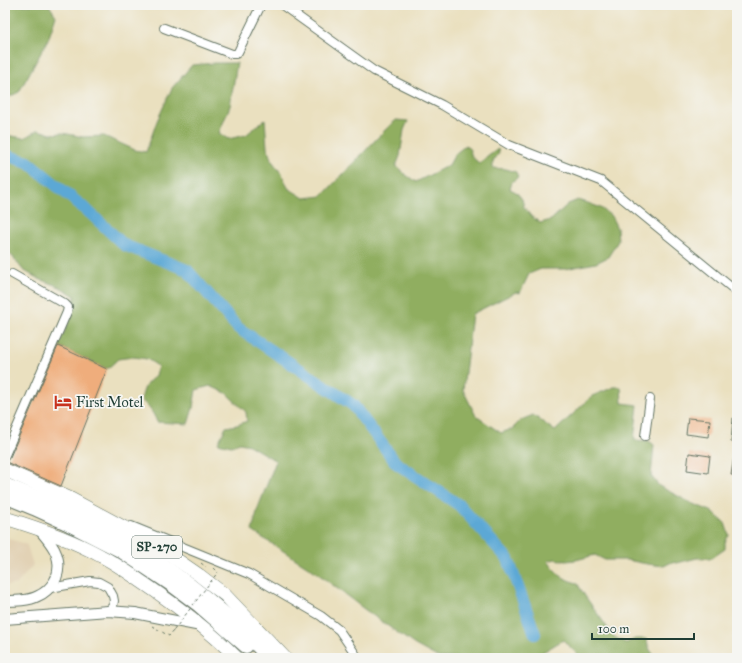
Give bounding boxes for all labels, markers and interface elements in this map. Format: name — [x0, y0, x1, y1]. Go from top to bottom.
hotel icon: First Motel — [53, 392, 73, 412]
place label: First Motel — [76, 394, 144, 411]
road number: SP-270 — [132, 536, 182, 558]
scale bar — [592, 615, 694, 641]
text: 100 m — [598, 622, 629, 636]

